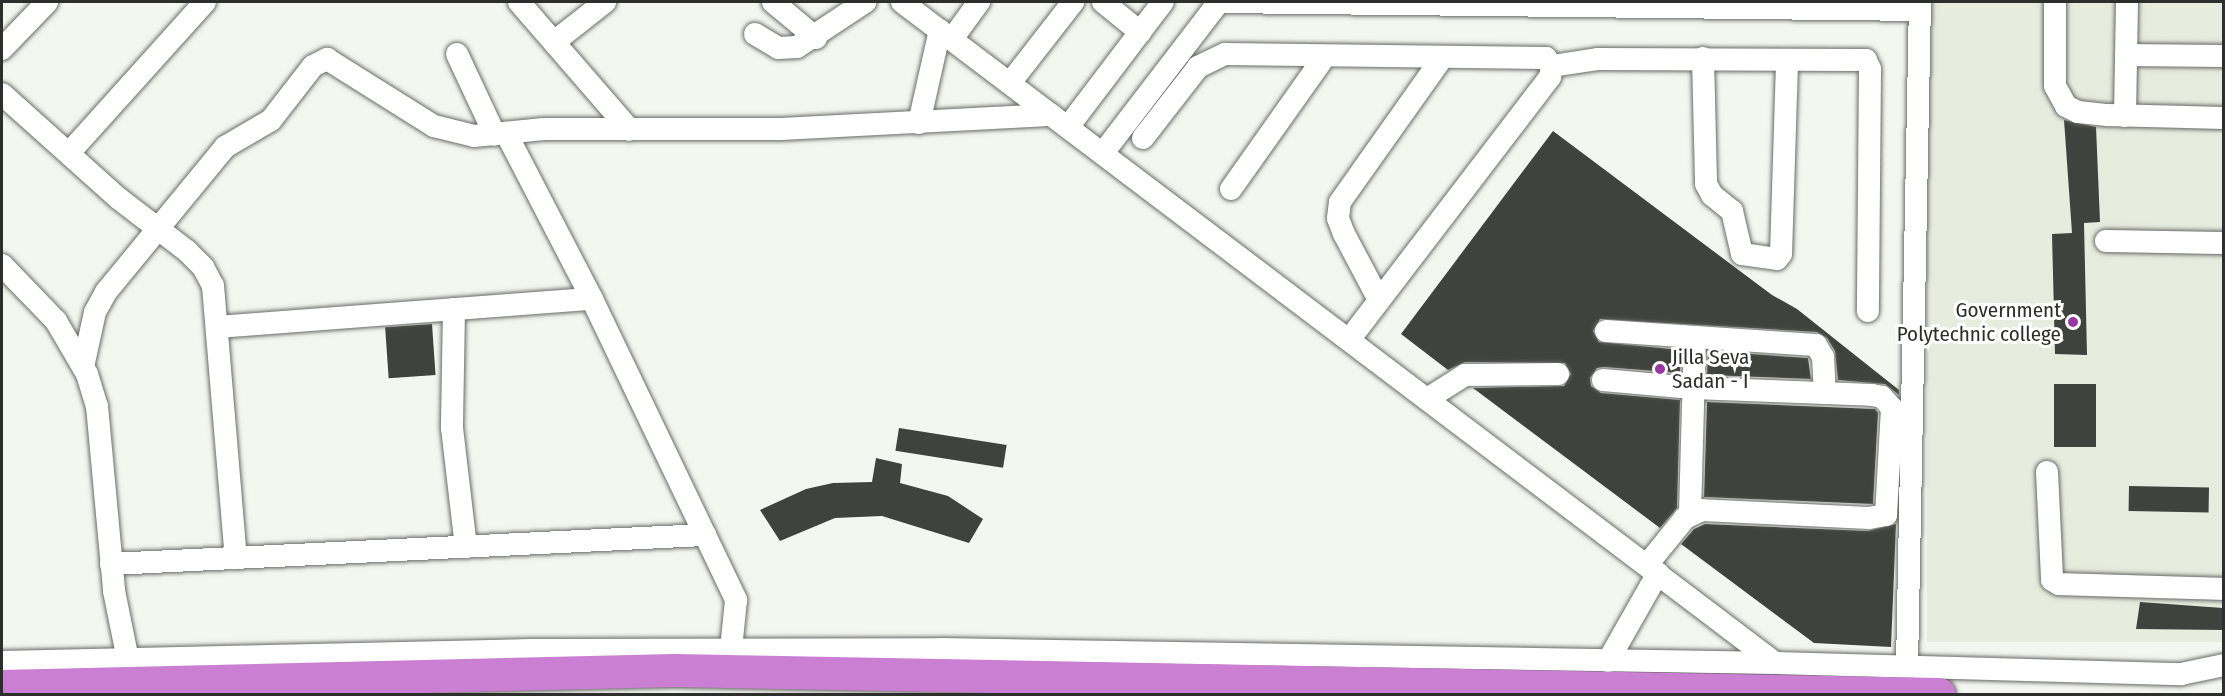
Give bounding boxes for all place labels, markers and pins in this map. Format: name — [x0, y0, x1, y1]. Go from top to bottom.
place label: Government Polytechnic college — [1897, 297, 2061, 347]
marker: Government Polytechnic college — [2066, 315, 2080, 329]
place label: Jilla Seva Sadan - I — [1672, 344, 1749, 394]
marker: Jilla Seva Sadan - I — [1653, 362, 1667, 376]

